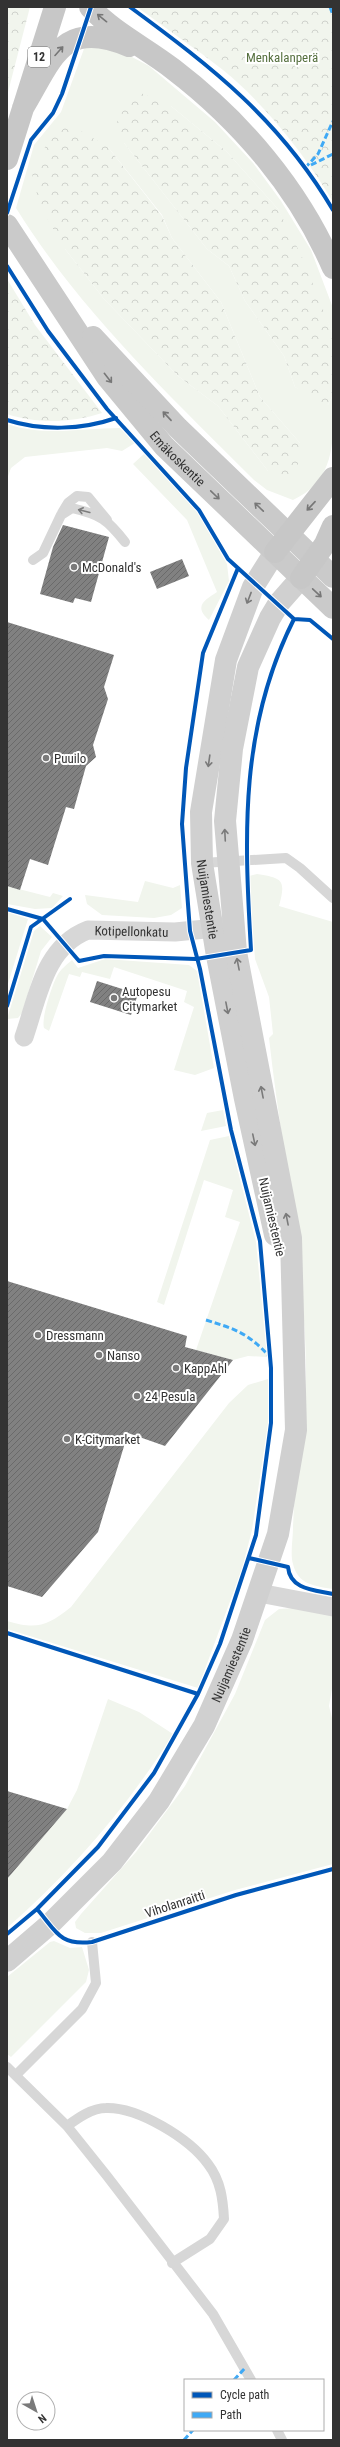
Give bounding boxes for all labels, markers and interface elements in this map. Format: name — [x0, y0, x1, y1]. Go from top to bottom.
one-way arrow — [96, 14, 107, 22]
road number: 12 — [28, 47, 50, 67]
one-way arrow — [54, 47, 63, 57]
park label: Menkalanperä — [246, 50, 318, 65]
one-way arrow — [104, 373, 113, 384]
one-way arrow — [162, 411, 171, 421]
street label: Emäkoskentie — [147, 428, 209, 489]
one-way arrow — [210, 490, 220, 500]
one-way arrow — [307, 501, 316, 511]
one-way arrow — [255, 503, 265, 512]
one-way arrow — [78, 507, 91, 514]
place label: McDonald's — [82, 560, 141, 575]
marker: McDonald's — [69, 562, 79, 572]
one-way arrow — [312, 588, 322, 597]
one-way arrow — [245, 592, 253, 604]
place label: Puuilo — [54, 751, 86, 766]
marker: Puuilo — [41, 753, 51, 763]
one-way arrow — [205, 754, 213, 767]
one-way arrow — [222, 829, 229, 842]
street label: Nuijamiestentie — [194, 858, 222, 940]
street label: Kotipellonkatu — [94, 923, 169, 939]
one-way arrow — [234, 958, 242, 971]
place label: Autopesu Citymarket — [122, 984, 177, 1014]
marker: Autopesu Citymarket — [109, 993, 119, 1003]
one-way arrow — [223, 1001, 231, 1014]
one-way arrow — [258, 1086, 266, 1099]
one-way arrow — [250, 1133, 258, 1146]
street label: Nuijamiestentie — [256, 1176, 288, 1258]
one-way arrow — [283, 1213, 291, 1226]
place label: Dressmann — [46, 1328, 104, 1343]
marker: Dressmann — [33, 1330, 43, 1340]
place label: Nanso — [107, 1348, 140, 1363]
marker: Nanso — [94, 1350, 104, 1360]
place label: KappAhl — [184, 1361, 227, 1376]
marker: KappAhl — [171, 1363, 181, 1373]
place label: 24 Pesula — [145, 1389, 195, 1404]
marker: 24 Pesula — [132, 1391, 142, 1401]
place label: K-Citymarket — [75, 1432, 140, 1447]
marker: K-Citymarket — [62, 1434, 72, 1444]
street label: Nuijamiestentie — [208, 1625, 253, 1704]
street label: Viholanraitti — [143, 1887, 207, 1921]
legend — [184, 2379, 324, 2431]
text: Cycle path — [220, 2388, 270, 2402]
north arrow — [16, 2391, 56, 2431]
text: Path — [220, 2408, 242, 2422]
text: N — [35, 2411, 49, 2426]

